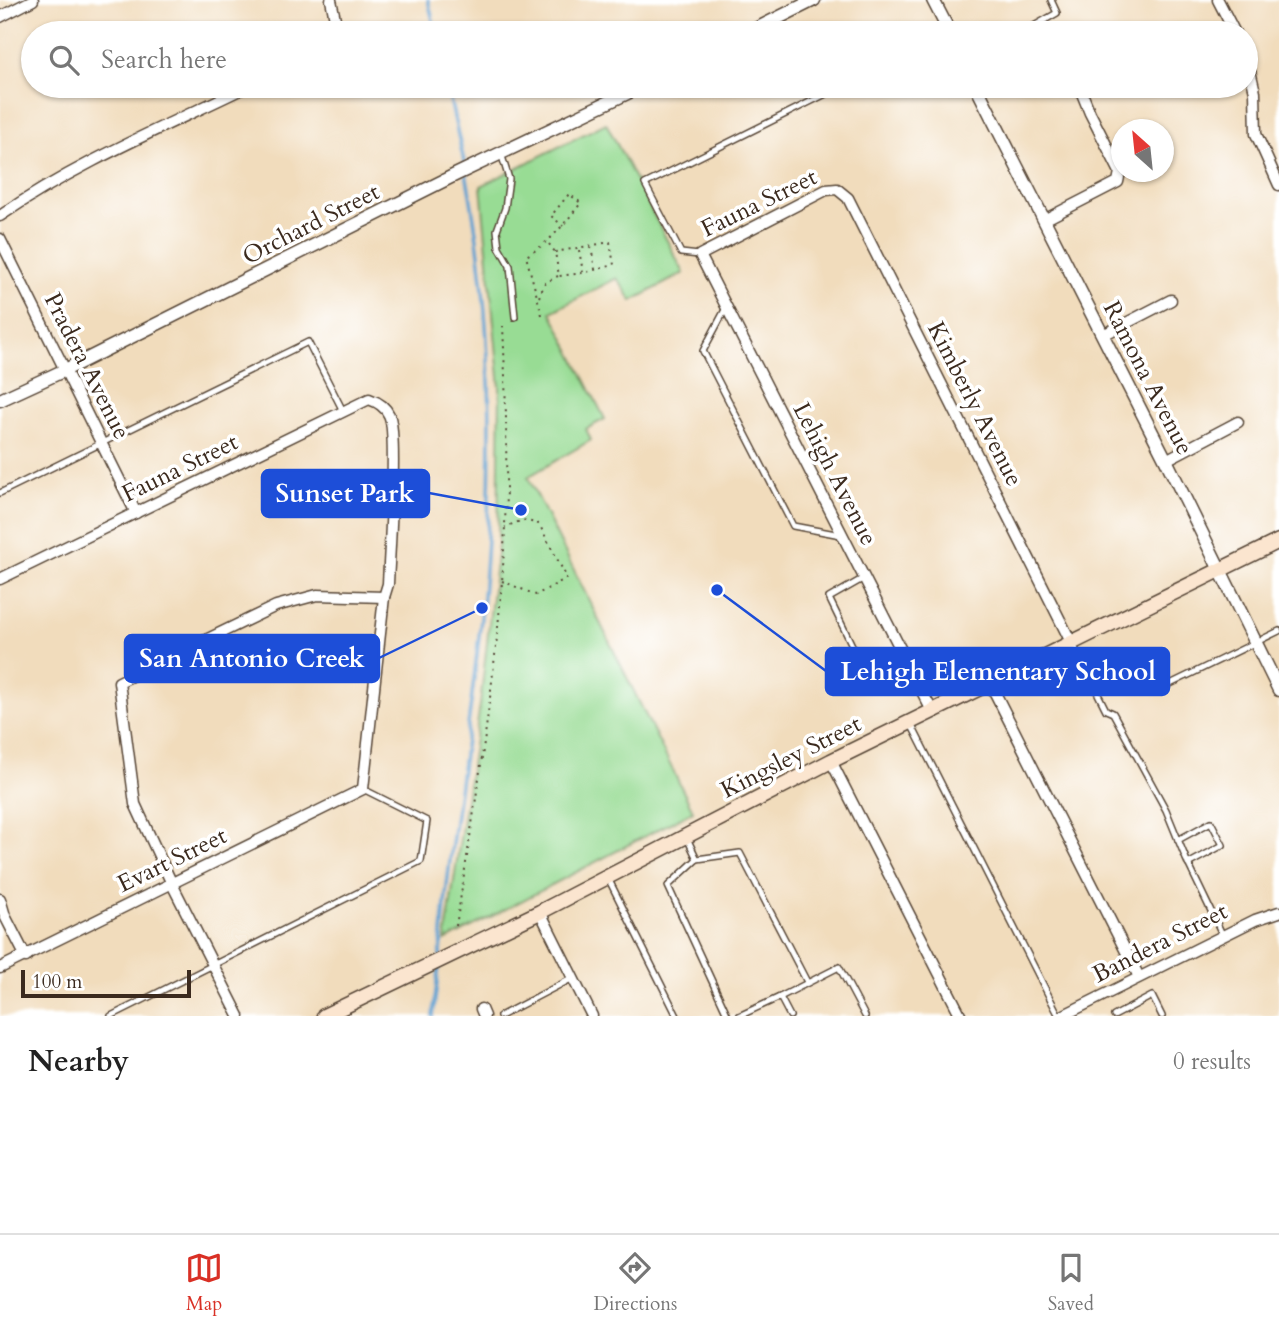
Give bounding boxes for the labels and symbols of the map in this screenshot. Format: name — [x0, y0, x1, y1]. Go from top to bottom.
north arrow — [1111, 119, 1174, 182]
street label: Fauna Street — [695, 160, 823, 245]
street label: Orchard Street — [237, 175, 386, 273]
street label: Pradera Avenue — [36, 287, 138, 445]
street label: Ramona Avenue — [1095, 295, 1201, 461]
street label: Kimberly Avenue — [919, 316, 1031, 492]
street label: Lehigh Avenue — [785, 397, 885, 551]
street label: Fauna Street — [116, 425, 244, 510]
callout: Sunset Park — [262, 470, 429, 517]
text: Sunset Park — [275, 476, 415, 511]
callout: San Antonio Creek — [125, 635, 379, 682]
text: San Antonio Creek — [139, 641, 366, 676]
callout: Lehigh Elementary School — [826, 648, 1169, 695]
text: Lehigh Elementary School — [840, 654, 1156, 689]
street label: Kingsley Street — [715, 707, 867, 807]
street label: Evart Street — [112, 819, 233, 901]
street label: Bandera Street — [1087, 895, 1233, 991]
scale bar — [21, 967, 191, 999]

